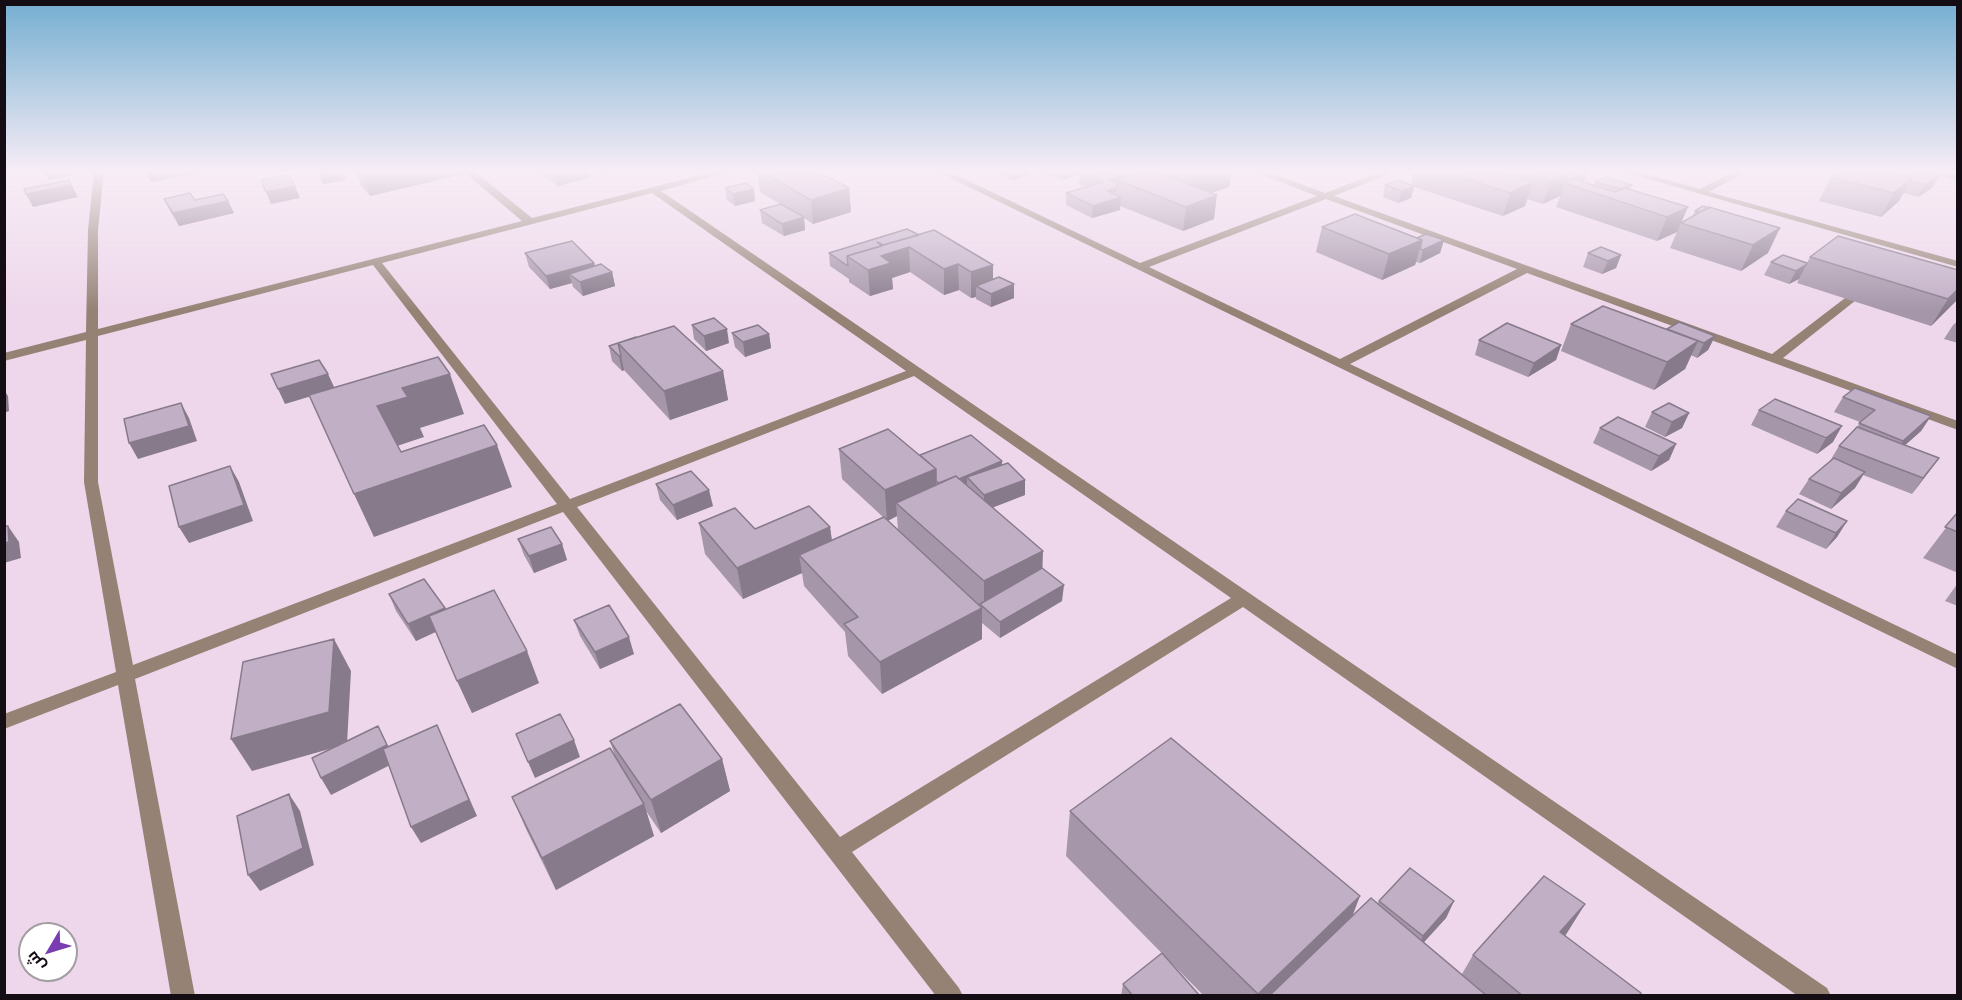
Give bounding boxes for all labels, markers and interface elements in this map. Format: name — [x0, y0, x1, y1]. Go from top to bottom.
north arrow — [18, 922, 78, 982]
text: ش — [21, 948, 50, 976]

